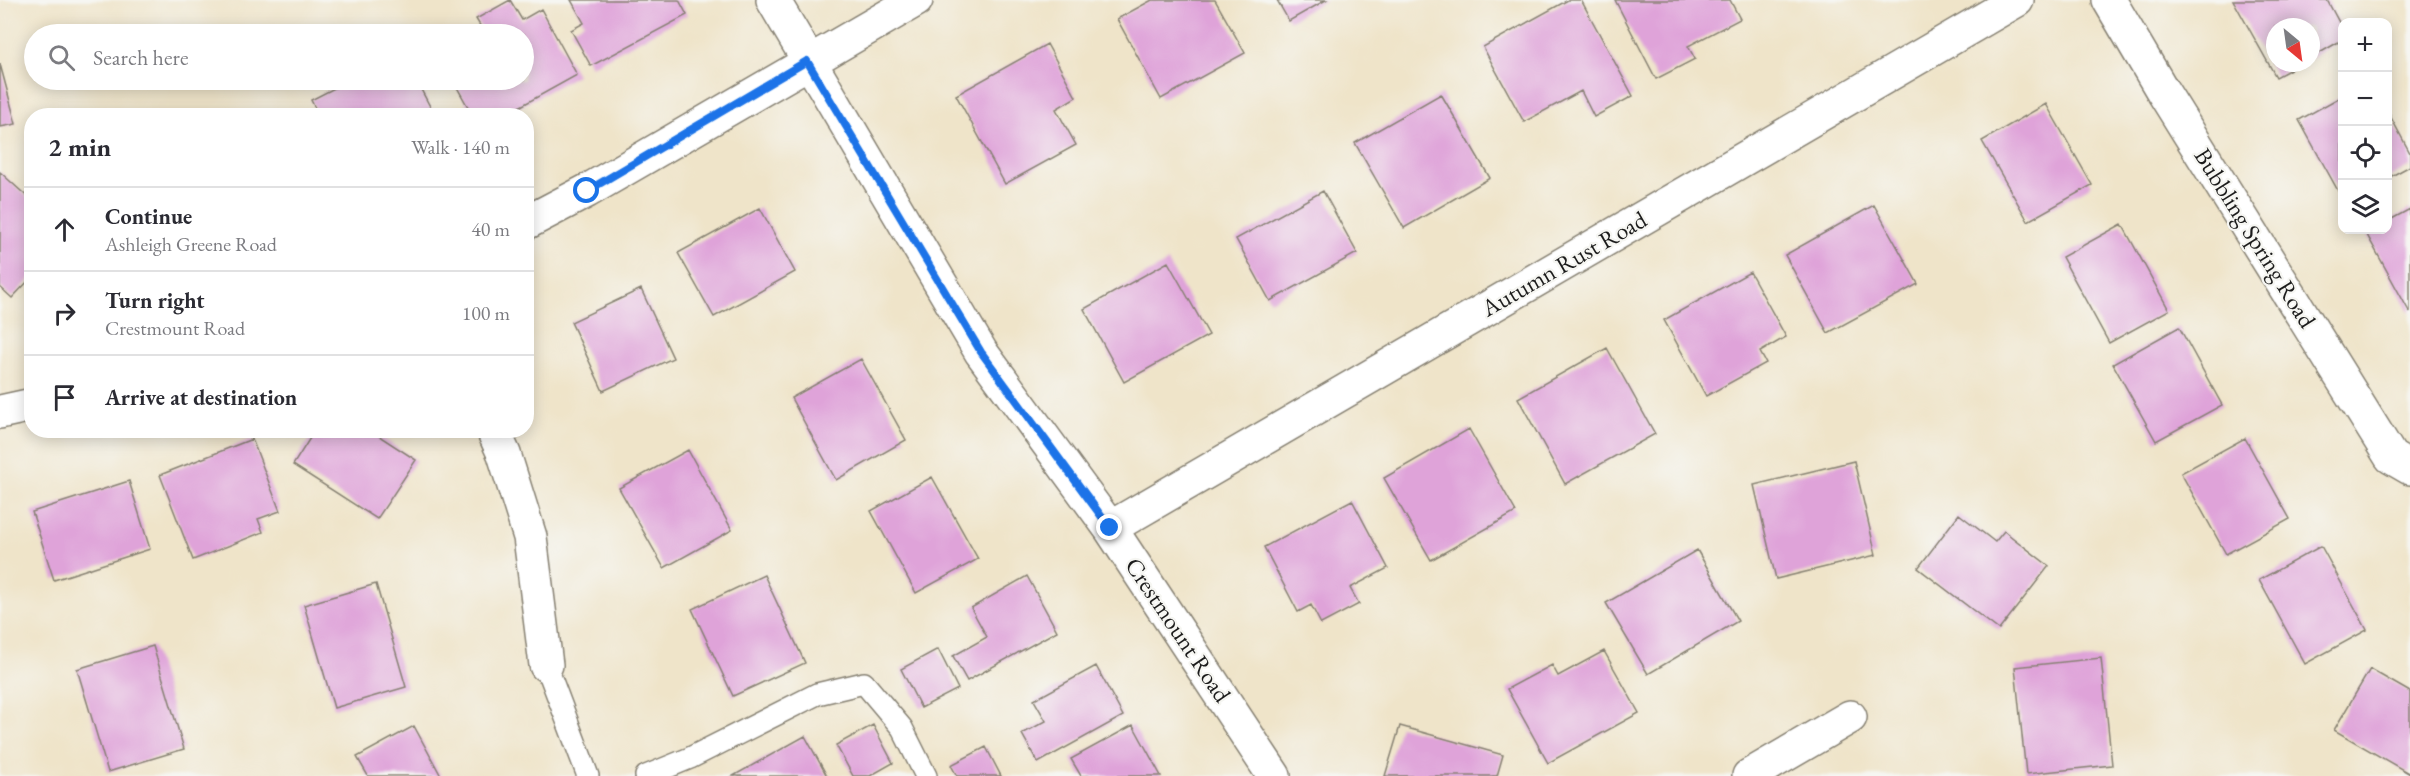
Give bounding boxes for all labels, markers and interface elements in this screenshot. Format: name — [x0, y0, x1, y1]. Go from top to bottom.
north arrow — [2266, 18, 2320, 72]
map controls — [2338, 18, 2392, 234]
button: + — [2338, 18, 2392, 72]
search box — [24, 24, 534, 90]
icon: search — [45, 41, 78, 74]
text: Search here — [93, 43, 188, 72]
button: − — [2338, 72, 2392, 126]
button: locate — [2338, 126, 2392, 180]
text: 2 min — [48, 130, 111, 164]
text: Walk · 140 m — [411, 134, 510, 160]
street label: Bubbling Spring Road — [2188, 142, 2324, 334]
route start — [573, 177, 599, 203]
button: layers — [2338, 180, 2392, 234]
text: Continue — [105, 202, 192, 231]
street label: Autumn Rust Road — [1475, 203, 1653, 324]
icon: ahead — [48, 213, 81, 246]
text: 40 m — [471, 216, 510, 242]
text: Ashleigh Greene Road — [105, 231, 277, 257]
text: Turn right — [105, 286, 204, 315]
icon: right — [48, 297, 81, 330]
text: 100 m — [462, 300, 510, 326]
text: Crestmount Road — [105, 315, 245, 341]
icon: arrive — [48, 381, 81, 414]
text: Arrive at destination — [105, 383, 297, 412]
route end — [1096, 514, 1122, 540]
street label: Crestmount Road — [1119, 551, 1239, 709]

